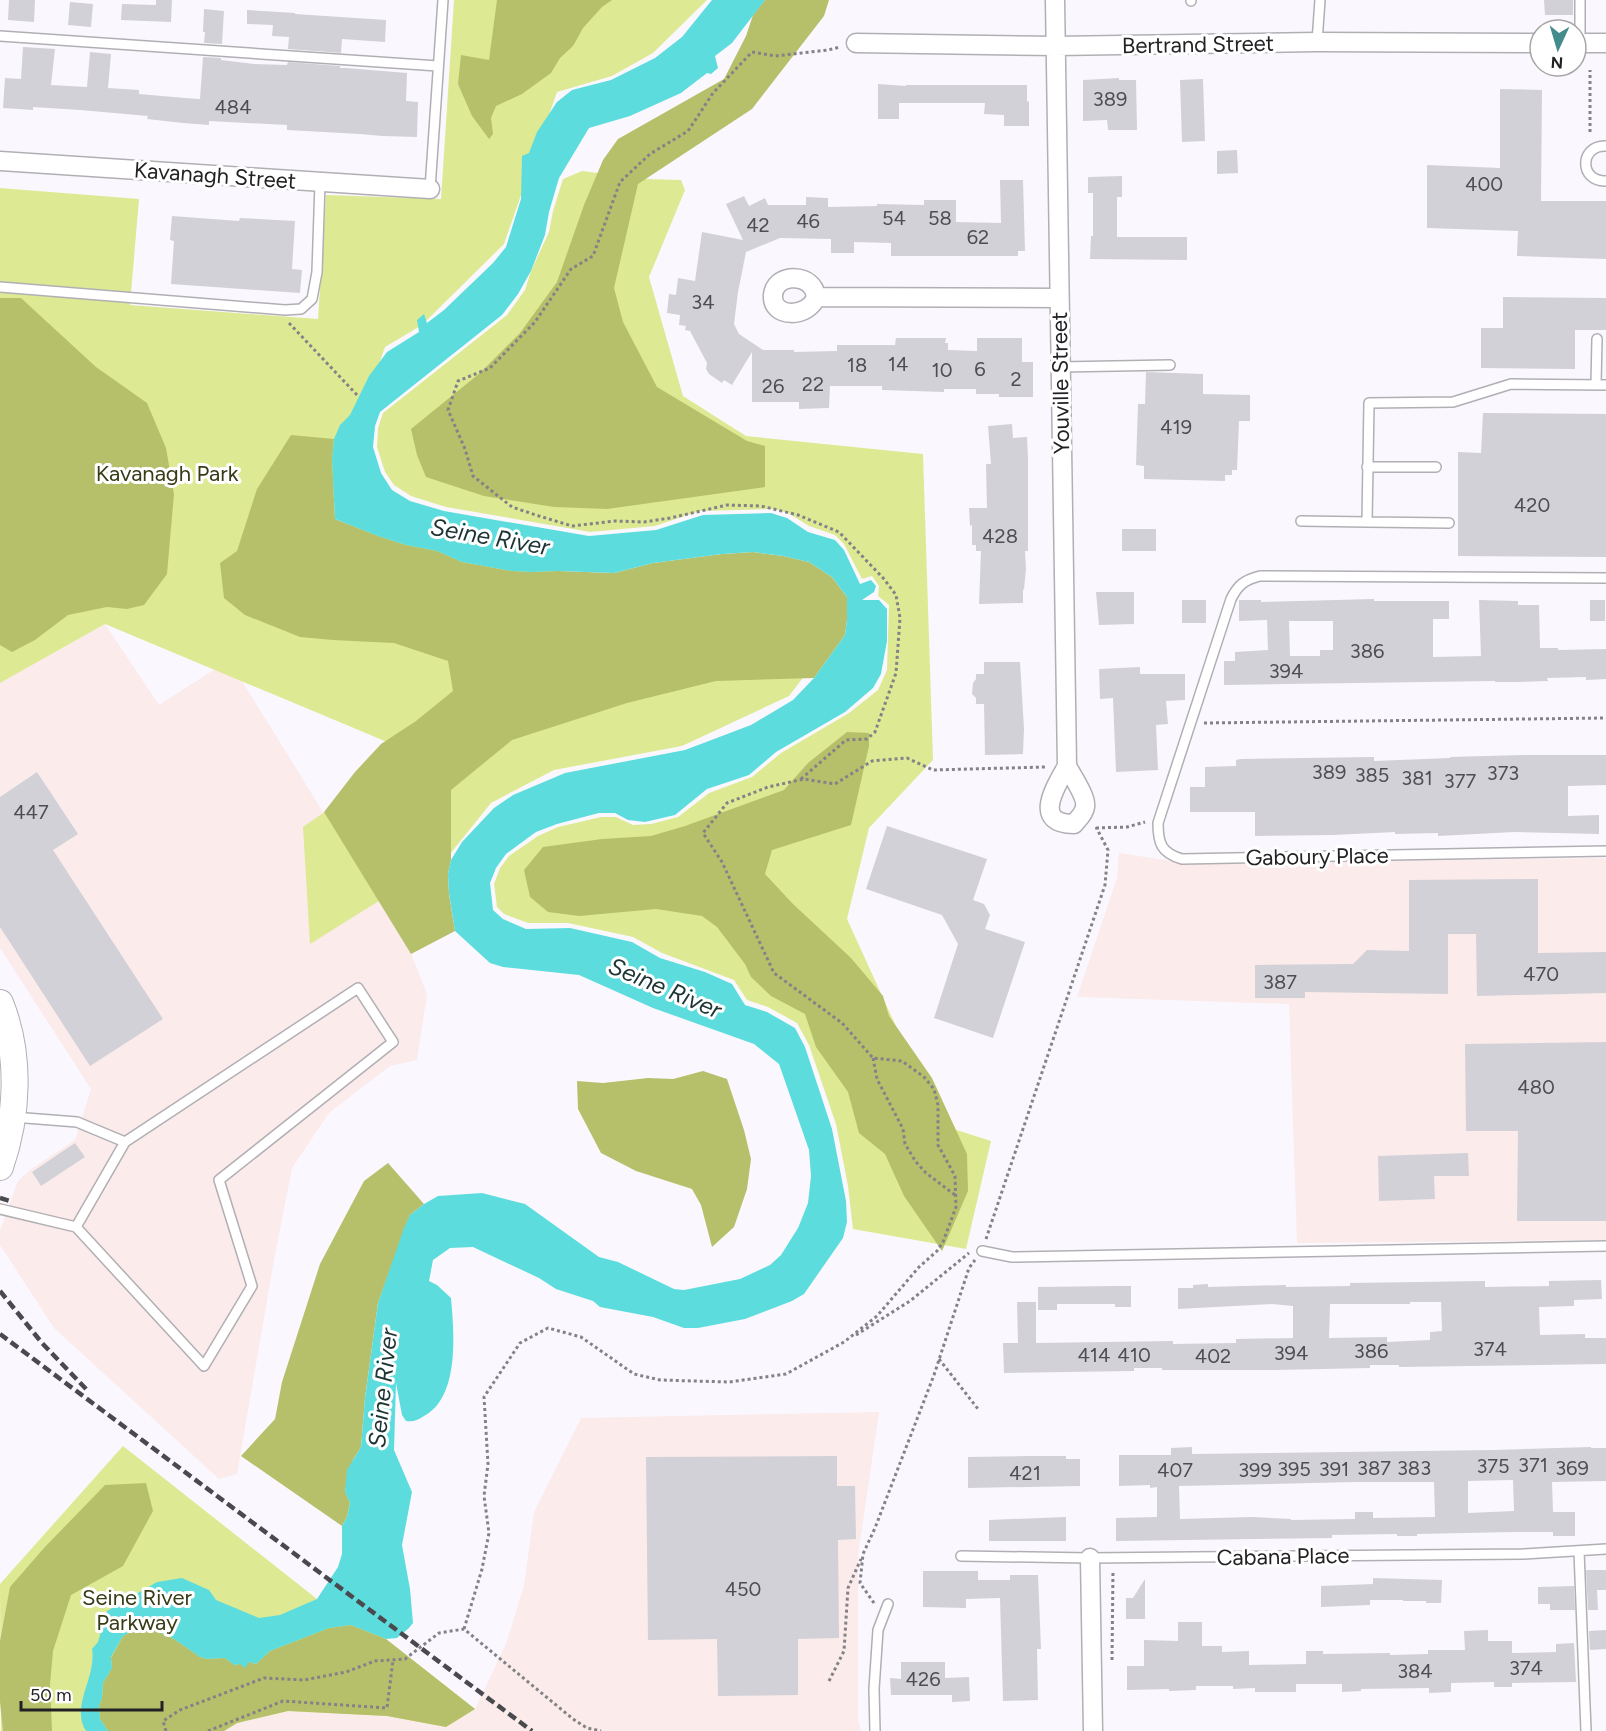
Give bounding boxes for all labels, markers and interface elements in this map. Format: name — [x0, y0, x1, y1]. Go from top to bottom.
north arrow — [1528, 18, 1588, 78]
street label: Bertrand Street — [1122, 30, 1274, 59]
text: N — [1550, 53, 1564, 72]
house number: 389 — [1093, 87, 1127, 111]
house number: 484 — [214, 95, 252, 119]
street label: Kavanagh Street — [133, 156, 297, 195]
house number: 400 — [1465, 172, 1503, 196]
house number: 54 — [882, 206, 906, 230]
house number: 58 — [928, 206, 952, 230]
house number: 46 — [796, 209, 820, 233]
house number: 42 — [746, 213, 770, 237]
house number: 62 — [967, 225, 989, 249]
house number: 34 — [691, 290, 715, 314]
street label: Youville Street — [1046, 312, 1075, 454]
house number: 14 — [888, 352, 908, 376]
house number: 18 — [847, 353, 867, 377]
house number: 6 — [974, 357, 986, 381]
house number: 10 — [931, 358, 953, 382]
house number: 2 — [1010, 367, 1022, 391]
house number: 22 — [802, 372, 824, 396]
house number: 26 — [762, 374, 784, 398]
house number: 419 — [1160, 415, 1192, 439]
park label: Kavanagh Park — [96, 460, 239, 487]
house number: 420 — [1514, 493, 1550, 517]
water label: Seine River — [428, 512, 553, 561]
house number: 428 — [982, 524, 1018, 548]
house number: 386 — [1350, 639, 1384, 663]
house number: 394 — [1269, 659, 1303, 683]
house number: 389 — [1312, 760, 1346, 784]
house number: 373 — [1487, 761, 1519, 785]
house number: 385 — [1355, 763, 1389, 787]
house number: 381 — [1401, 766, 1433, 790]
house number: 377 — [1444, 769, 1476, 793]
house number: 447 — [13, 800, 49, 824]
street label: Gaboury Place — [1245, 842, 1389, 871]
water label: Seine River — [604, 951, 727, 1025]
house number: 470 — [1523, 962, 1559, 986]
house number: 387 — [1263, 970, 1297, 994]
house number: 480 — [1517, 1075, 1555, 1099]
water label: Seine River — [362, 1326, 403, 1449]
house number: 374 — [1473, 1337, 1507, 1361]
house number: 386 — [1354, 1339, 1388, 1363]
house number: 394 — [1274, 1341, 1308, 1365]
house number: 414 — [1077, 1343, 1111, 1367]
house number: 410 — [1117, 1343, 1151, 1367]
house number: 402 — [1195, 1344, 1231, 1368]
house number: 371 — [1518, 1453, 1548, 1477]
house number: 375 — [1476, 1454, 1510, 1478]
house number: 387 — [1357, 1456, 1391, 1480]
house number: 383 — [1397, 1456, 1431, 1480]
house number: 369 — [1555, 1456, 1589, 1480]
house number: 395 — [1277, 1457, 1311, 1481]
house number: 391 — [1319, 1457, 1349, 1481]
house number: 407 — [1157, 1458, 1193, 1482]
house number: 399 — [1238, 1458, 1272, 1482]
house number: 421 — [1009, 1461, 1041, 1485]
street label: Cabana Place — [1216, 1542, 1350, 1571]
house number: 450 — [725, 1577, 761, 1601]
park label: Seine River Parkway — [82, 1584, 192, 1636]
house number: 374 — [1509, 1656, 1543, 1680]
house number: 384 — [1397, 1659, 1433, 1683]
house number: 426 — [906, 1667, 940, 1691]
scale bar — [21, 1674, 162, 1712]
text: 50 m — [30, 1684, 72, 1706]

